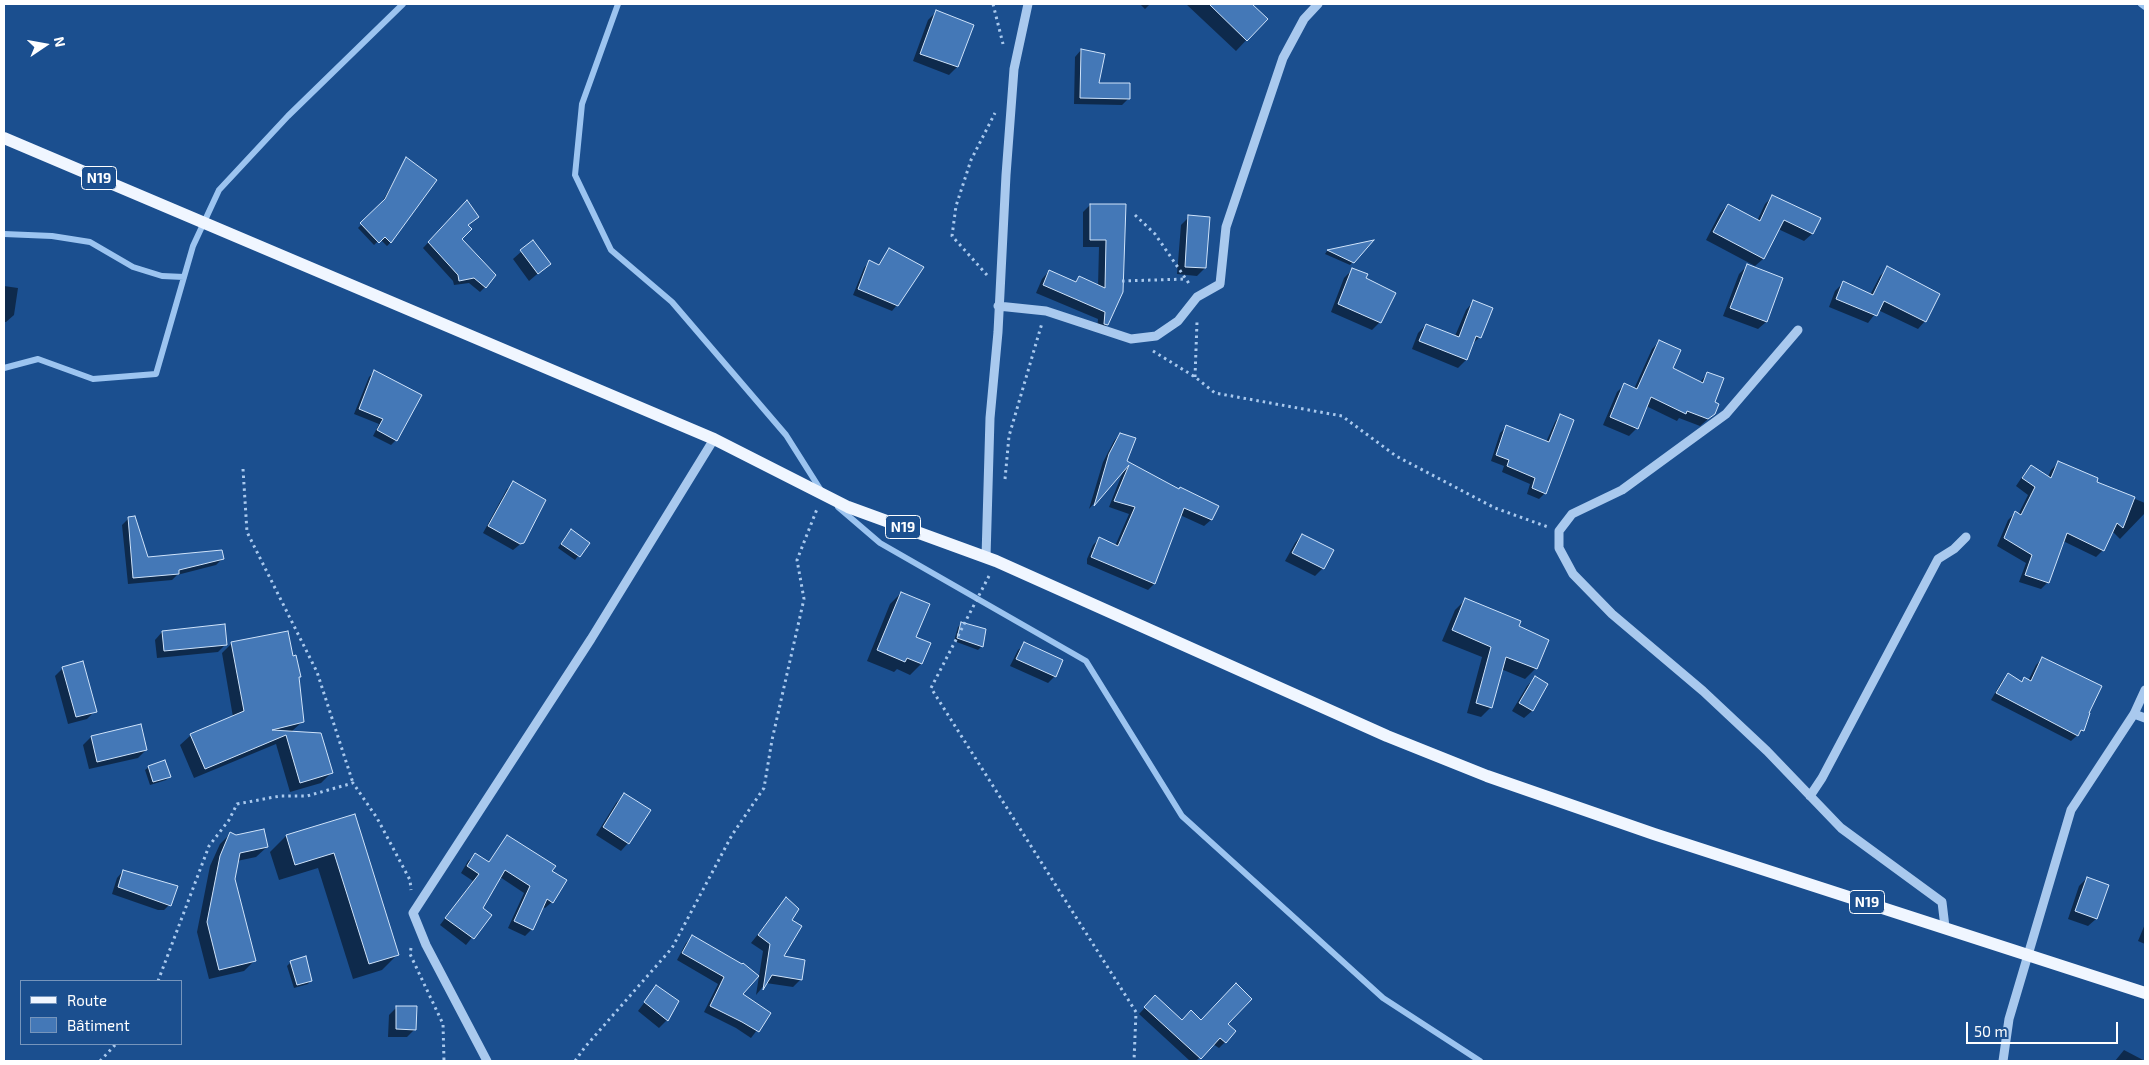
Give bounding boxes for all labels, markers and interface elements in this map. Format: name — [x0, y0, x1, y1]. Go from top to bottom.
north arrow — [20, 20, 70, 70]
text: N — [51, 35, 70, 48]
road number: N19 — [82, 167, 116, 190]
road number: N19 — [886, 516, 920, 538]
road number: N19 — [1850, 890, 1884, 914]
legend — [20, 980, 182, 1045]
text: Route — [67, 991, 107, 1009]
scale bar — [1969, 1012, 2122, 1044]
text: Bâtiment — [67, 1016, 130, 1034]
text: 50 m — [1974, 1022, 2008, 1040]

